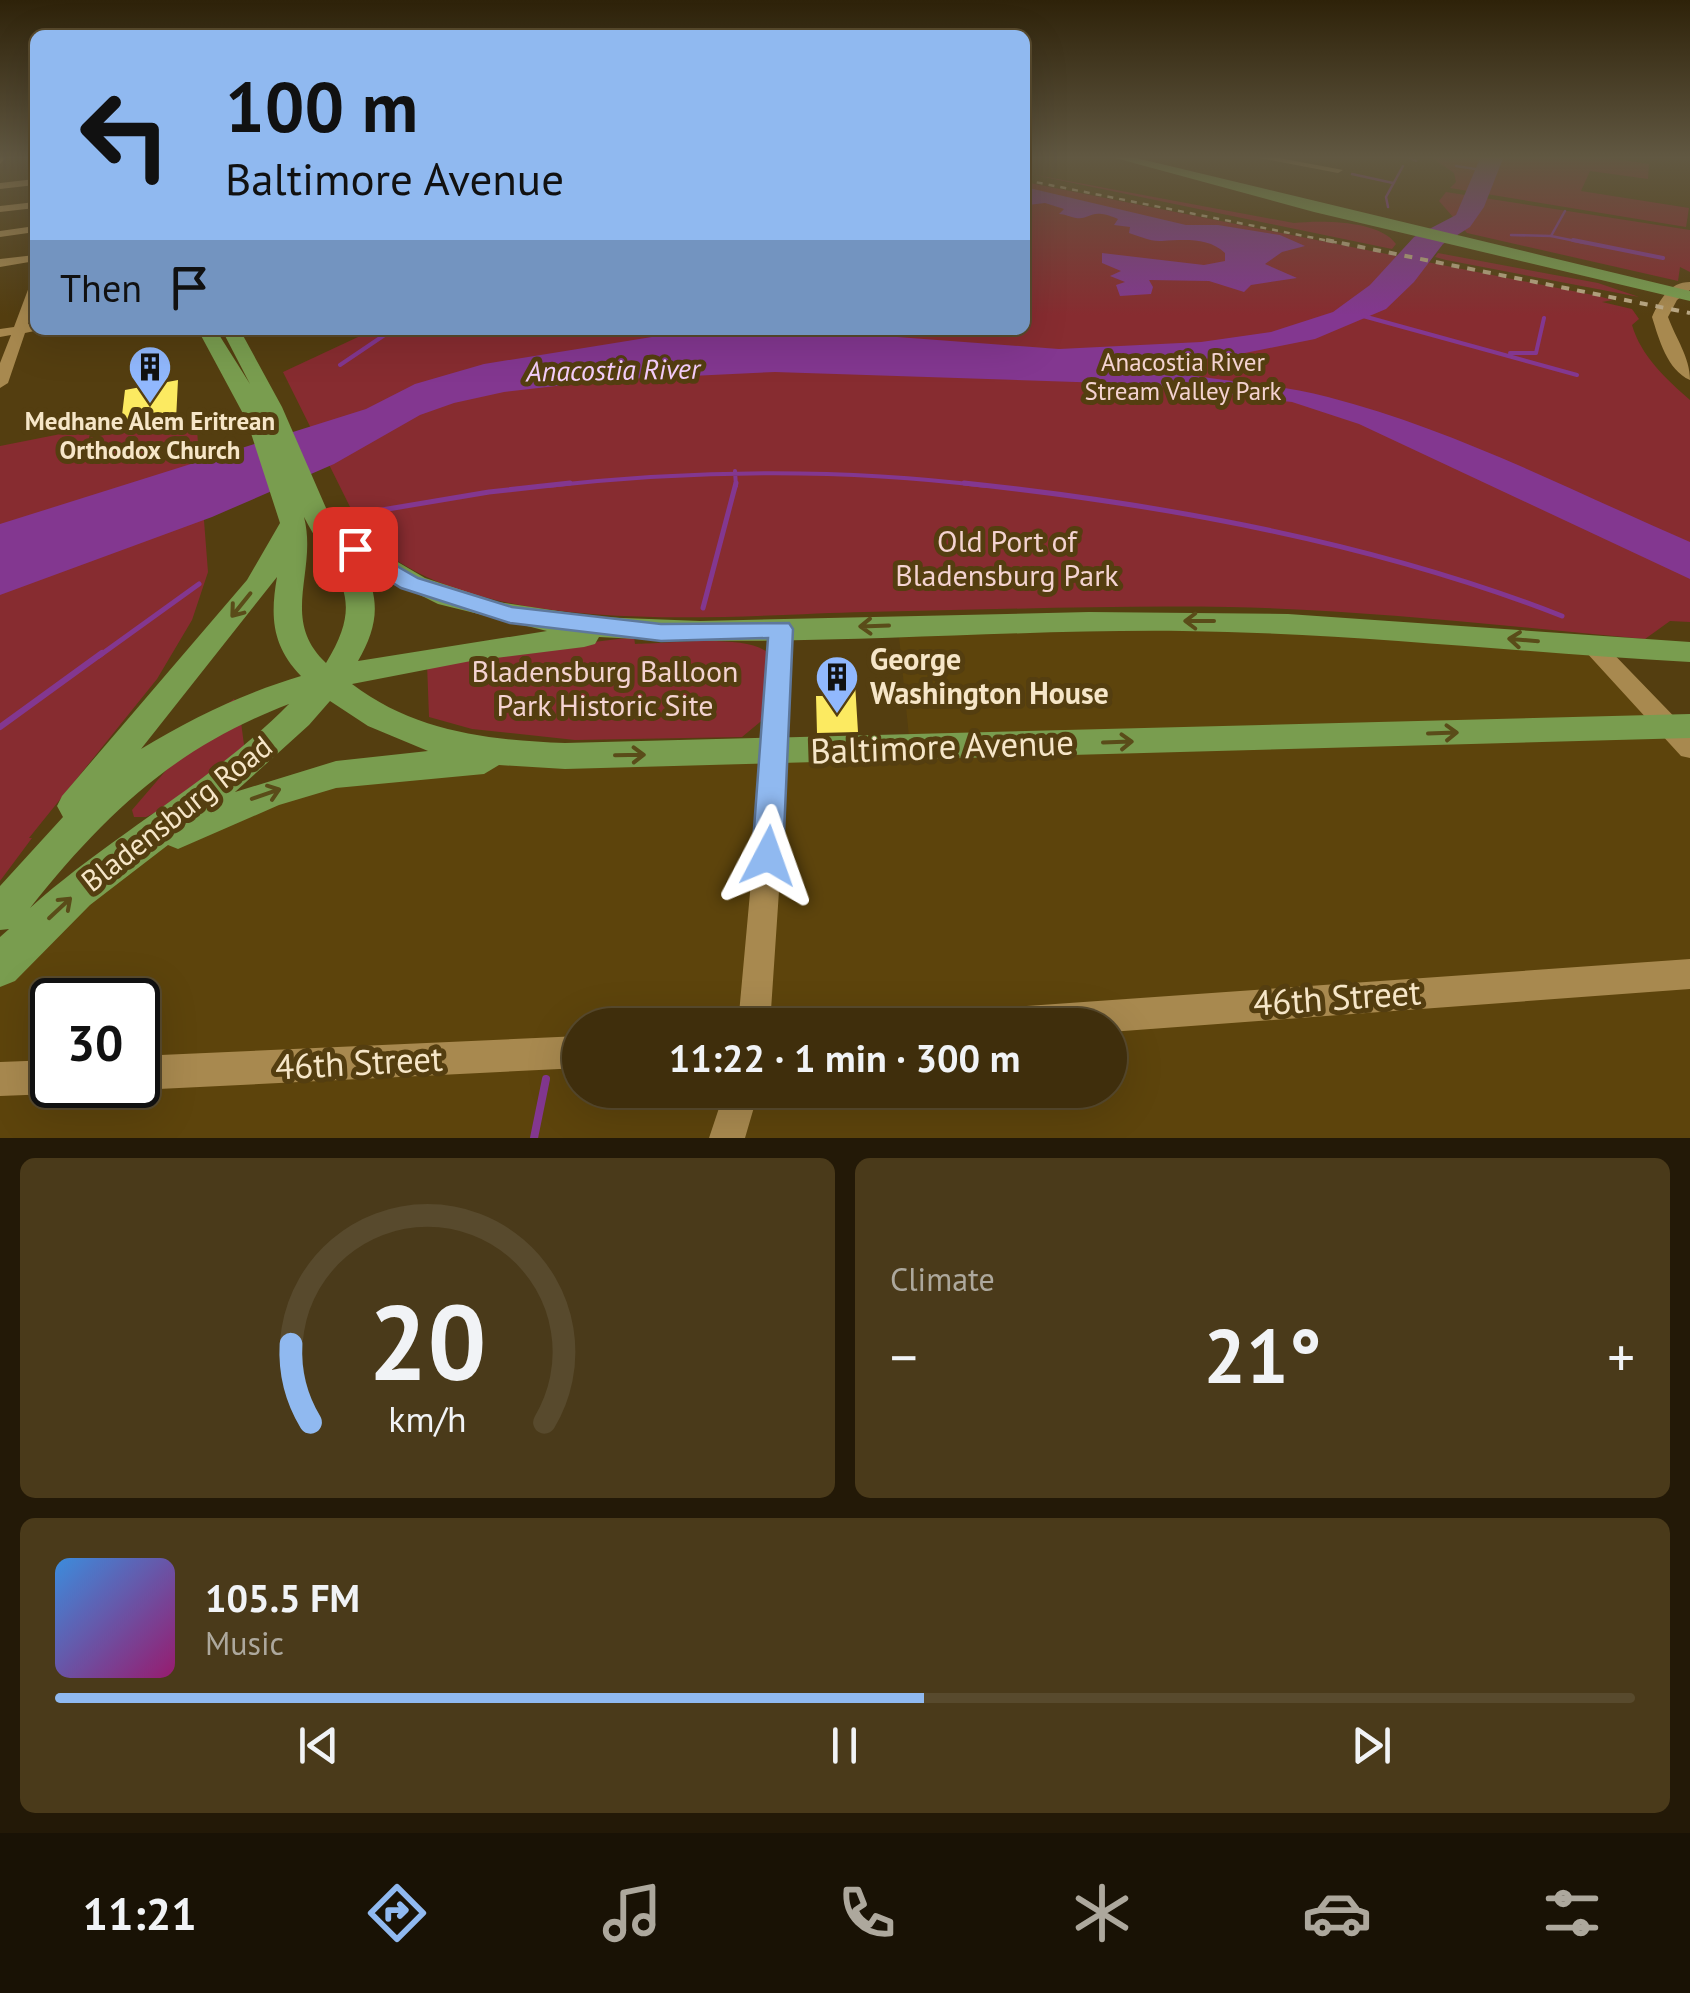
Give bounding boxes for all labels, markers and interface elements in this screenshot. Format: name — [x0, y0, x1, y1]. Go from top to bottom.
text: 100 m — [225, 61, 418, 151]
icon: left — [60, 70, 190, 200]
text: Baltimore Avenue — [225, 149, 564, 207]
icon: arrive — [162, 260, 217, 315]
text: Then — [60, 263, 142, 312]
building icon: Medhane Alem Eritrean Orthodox Church — [127, 344, 173, 405]
park label: Anacostia River Stream Valley Park — [1084, 346, 1282, 407]
water label: Anacostia River — [525, 349, 702, 390]
place label: Medhane Alem Eritrean Orthodox Church — [25, 405, 275, 466]
pin — [313, 507, 398, 592]
park label: Old Port of Bladensburg Park — [895, 521, 1119, 594]
icon: arrive — [328, 522, 383, 577]
one-way arrow — [230, 591, 252, 617]
one-way arrow — [1183, 612, 1215, 631]
one-way arrow — [858, 617, 890, 636]
one-way arrow — [1507, 631, 1540, 650]
place label: George Washington House — [870, 639, 1109, 712]
park label: Bladensburg Balloon Park Historic Site — [472, 651, 738, 724]
building icon: George Washington House — [814, 654, 860, 715]
street label: Baltimore Avenue — [809, 718, 1075, 774]
one-way arrow — [1426, 723, 1458, 742]
street label: Bladensburg Road — [73, 726, 279, 900]
one-way arrow — [1101, 732, 1134, 751]
one-way arrow — [614, 745, 646, 764]
one-way arrow — [250, 784, 281, 802]
position arrow — [716, 804, 820, 908]
one-way arrow — [47, 896, 72, 919]
street label: 46th Street — [1252, 968, 1422, 1026]
speed limit sign: 30 — [30, 978, 160, 1108]
text: 11:22 · 1 min · 300 m — [669, 1033, 1020, 1082]
street label: 46th Street — [274, 1035, 444, 1089]
text: Climate — [890, 1258, 995, 1300]
text: 20 — [369, 1274, 486, 1409]
text: 21° — [1204, 1307, 1321, 1404]
text: − — [890, 1321, 918, 1392]
text: + — [1607, 1321, 1635, 1392]
text: km/h — [388, 1396, 467, 1442]
text: 105.5 FM — [205, 1573, 360, 1622]
text: Music — [205, 1622, 284, 1664]
icon: previous — [291, 1718, 346, 1773]
icon: pause — [817, 1718, 872, 1773]
icon: next — [1344, 1718, 1399, 1773]
icon: directions — [362, 1878, 432, 1948]
icon: music — [597, 1878, 667, 1948]
icon: phone — [832, 1878, 902, 1948]
icon: climate — [1067, 1878, 1137, 1948]
icon: car — [1302, 1878, 1372, 1948]
icon: filters — [1537, 1878, 1607, 1948]
text: 11:21 — [83, 1884, 197, 1942]

